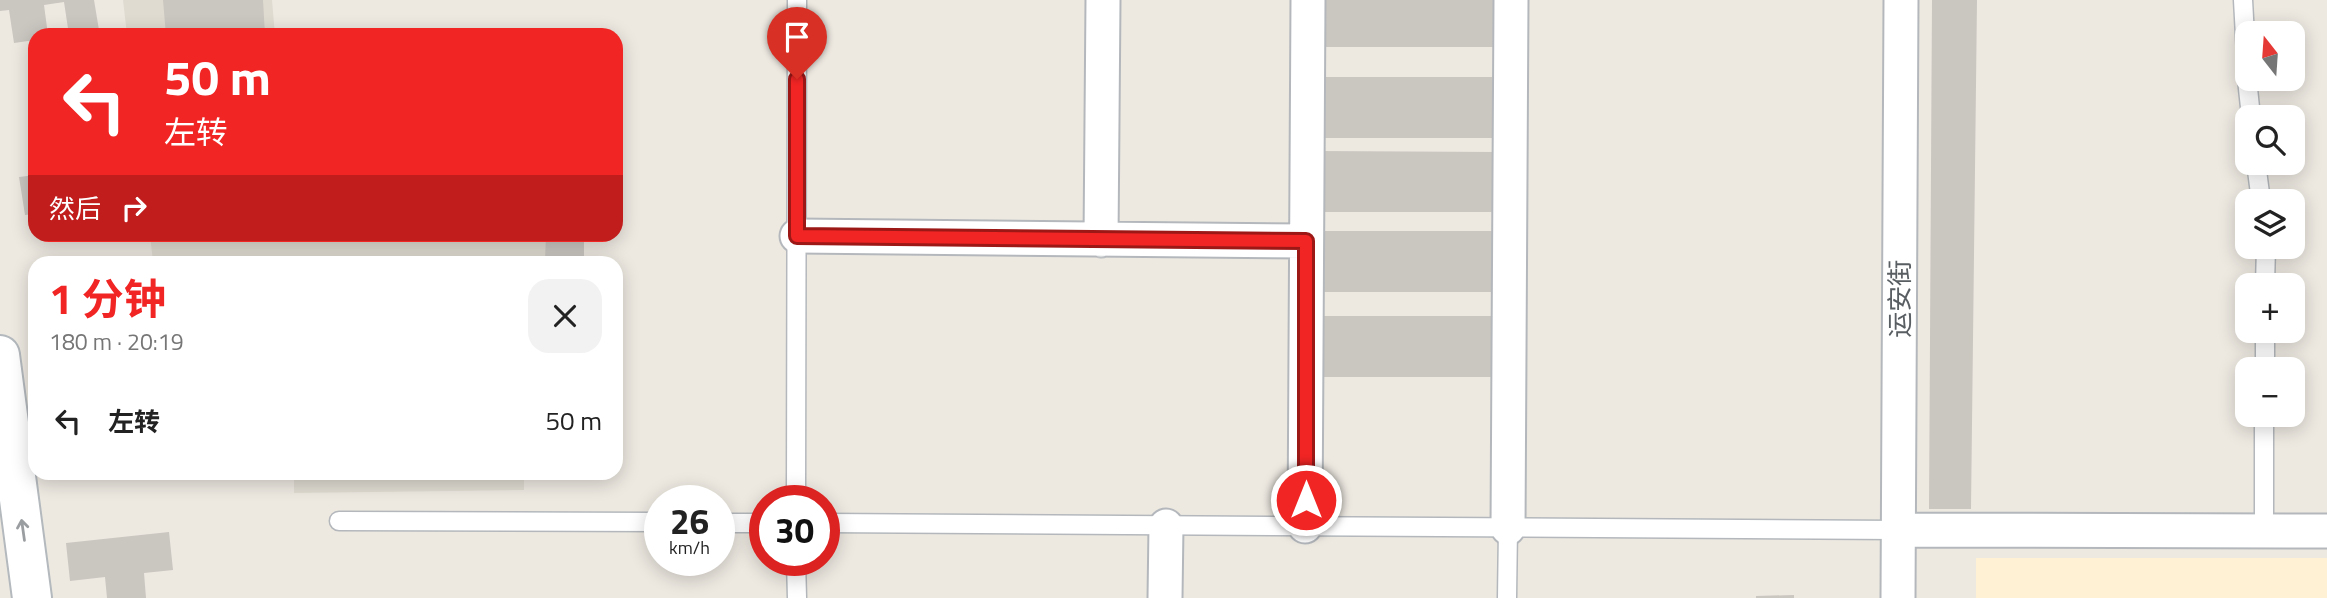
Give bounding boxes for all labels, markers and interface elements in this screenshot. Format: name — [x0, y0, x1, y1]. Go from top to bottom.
pin — [767, 7, 827, 79]
icon: arrive — [778, 18, 816, 56]
north arrow — [2235, 21, 2305, 91]
map controls — [2235, 21, 2305, 427]
text: 50 m — [164, 39, 271, 114]
icon: left — [49, 56, 140, 147]
button: search — [2235, 105, 2305, 175]
text: 左转 — [164, 108, 228, 156]
text: 然后 — [49, 189, 101, 228]
icon: right — [115, 189, 153, 227]
button: layers — [2235, 189, 2305, 259]
street label: 运安街 — [1880, 260, 1919, 338]
text: 1 分钟 — [49, 266, 166, 330]
button: + — [2235, 273, 2305, 343]
button: close — [528, 279, 602, 353]
text: 180 m · 20:19 — [49, 324, 184, 359]
button: − — [2235, 357, 2305, 427]
text: 50 m — [545, 401, 602, 440]
icon: left — [49, 402, 87, 440]
text: 左转 — [108, 402, 160, 441]
position arrow — [1269, 463, 1343, 537]
speed limit sign: 30 — [749, 485, 840, 576]
text: 26 — [670, 494, 709, 548]
one-way arrow — [16, 520, 29, 542]
text: km/h — [669, 534, 710, 561]

